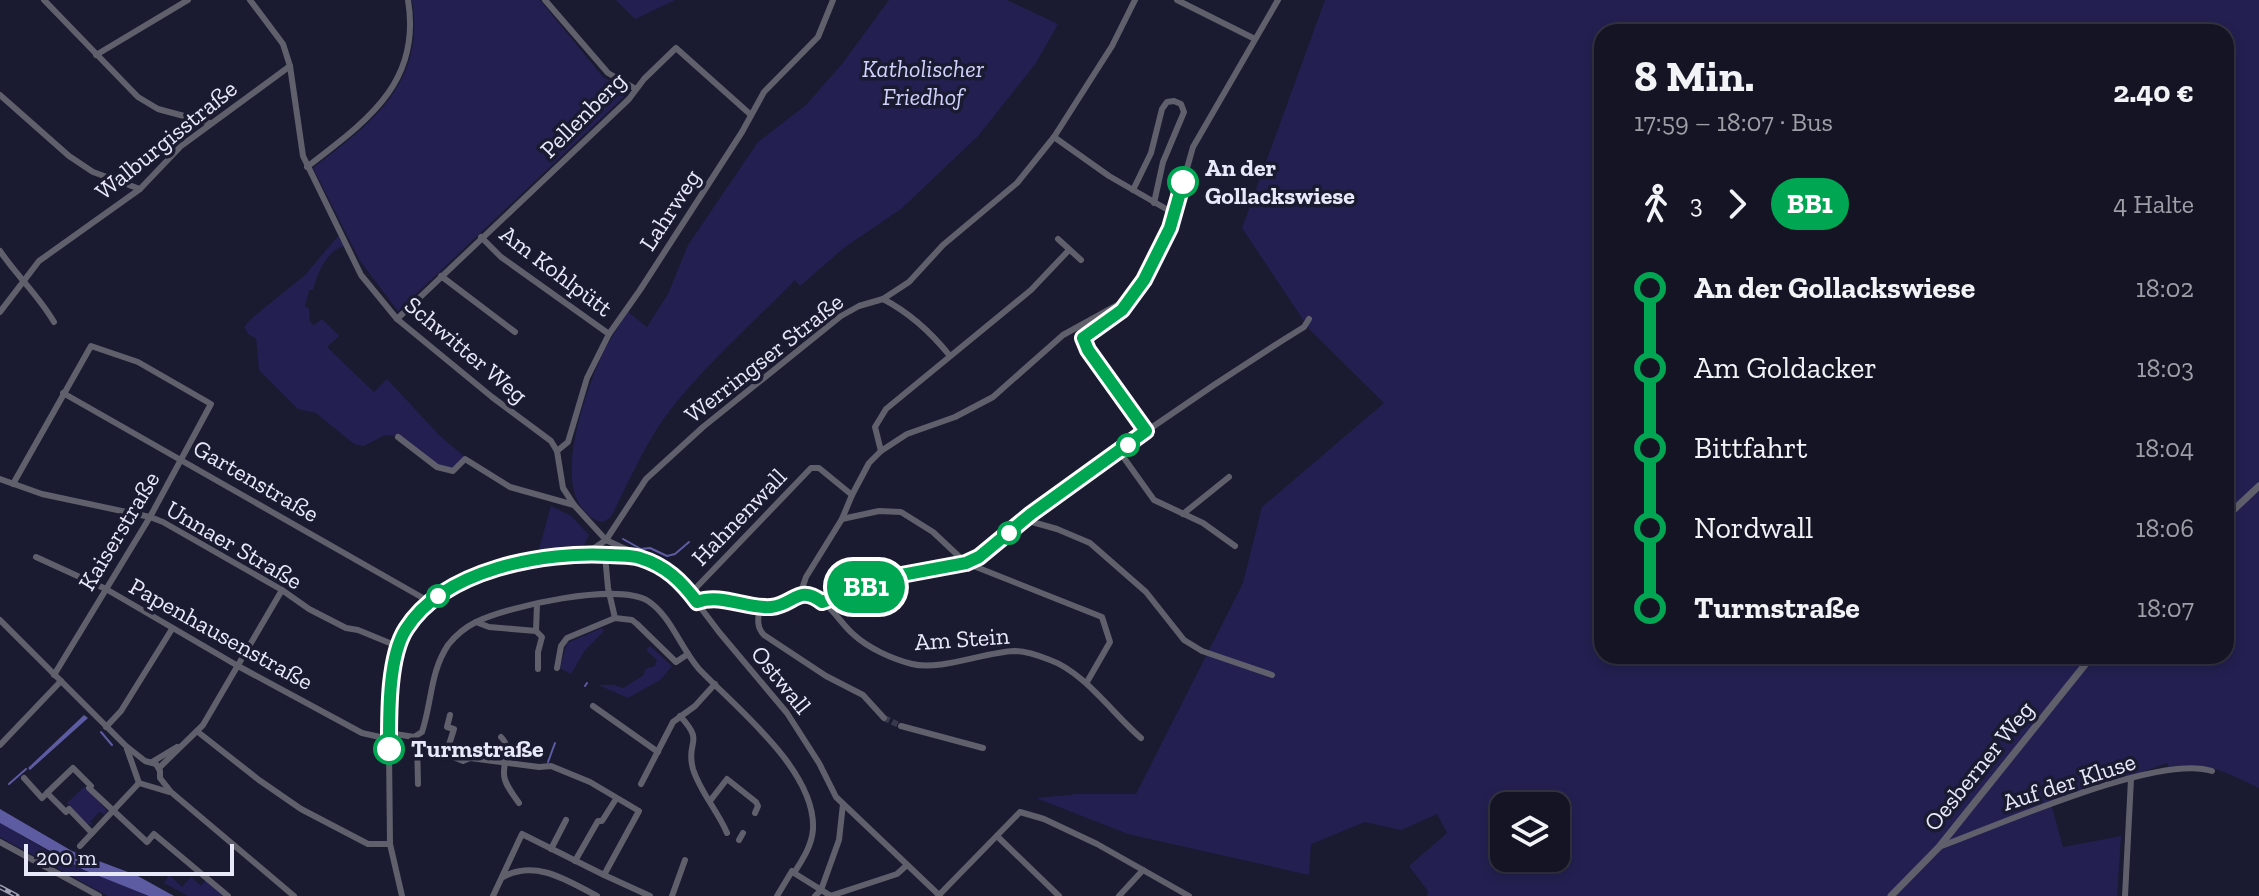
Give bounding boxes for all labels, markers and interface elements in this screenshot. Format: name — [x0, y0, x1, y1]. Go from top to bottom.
text: 8 Min. — [1634, 49, 1755, 102]
park label: Katholischer Friedhof — [862, 54, 985, 111]
street label: Pellenberg — [534, 66, 632, 164]
street label: Walburgisstraße — [89, 74, 242, 206]
text: 2.40 € — [2113, 74, 2194, 110]
text: 17:59 – 18:07 · Bus — [1634, 106, 1833, 138]
place label: An der Gollackswiese — [1205, 153, 1355, 210]
street label: Lahrweg — [633, 164, 706, 256]
marker: An der Gollackswiese — [1168, 167, 1198, 197]
icon: walk — [1634, 182, 1678, 226]
icon: forward — [1715, 182, 1759, 226]
text: BB1 — [1787, 187, 1833, 220]
text: 3 — [1690, 188, 1703, 220]
text: 4 Halte — [2113, 188, 2194, 220]
street label: Am Kohlpütt — [494, 219, 618, 322]
text: An der Gollackswiese — [1694, 270, 1975, 306]
text: 18:02 — [2136, 272, 2194, 304]
street label: Werringser Straße — [678, 287, 849, 429]
street label: Schwitter Weg — [399, 290, 534, 409]
text: Am Goldacker — [1694, 350, 1877, 386]
text: 18:03 — [2136, 352, 2194, 384]
text: Bittfahrt — [1694, 430, 1807, 466]
text: 18:04 — [2135, 432, 2194, 464]
street label: Gartenstraße — [188, 433, 324, 528]
unlabelled marker — [1117, 434, 1139, 456]
street label: Hahnenwall — [685, 462, 792, 571]
street label: Kaiserstraße — [72, 466, 165, 595]
street label: Unnaer Straße — [161, 494, 308, 595]
text: Nordwall — [1694, 510, 1813, 546]
text: 18:06 — [2135, 512, 2194, 544]
unlabelled marker — [998, 522, 1020, 544]
line badge: BB1 — [820, 561, 912, 613]
text: BB1 — [843, 570, 889, 603]
street label: Papenhausenstraße — [124, 571, 318, 696]
unlabelled marker — [427, 585, 449, 607]
text: Turmstraße — [1694, 590, 1860, 626]
text: 18:07 — [2137, 592, 2194, 624]
street label: Am Stein — [913, 621, 1011, 656]
street label: Ostwall — [745, 640, 818, 720]
street label: Oesberner Weg — [1917, 695, 2040, 836]
marker: Turmstraße — [374, 734, 404, 764]
place label: Turmstraße — [411, 734, 544, 763]
street label: Auf der Kluse — [1999, 746, 2139, 817]
map controls — [1490, 792, 1570, 872]
button: layers — [1490, 792, 1570, 872]
scale bar — [24, 840, 234, 876]
text: 200 m — [36, 844, 97, 871]

